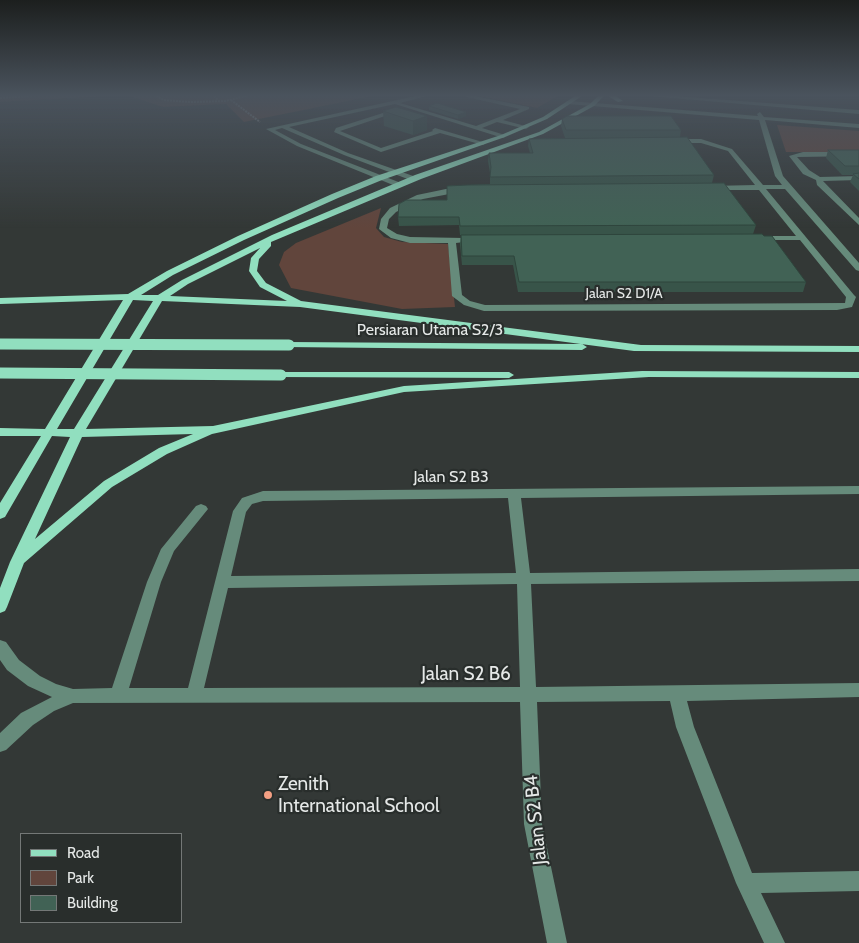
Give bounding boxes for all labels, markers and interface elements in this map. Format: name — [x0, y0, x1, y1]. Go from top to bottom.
street label: Jalan S2 D1/A — [585, 286, 663, 302]
street label: Persiaran Utama S2/3 — [357, 320, 503, 340]
street label: Jalan S2 B3 — [413, 467, 489, 487]
street label: Jalan S2 B6 — [421, 663, 511, 685]
place label: Zenith International School — [278, 773, 440, 817]
street label: Jalan S2 B4 — [520, 774, 552, 866]
marker: Zenith International School — [262, 789, 274, 801]
legend — [20, 833, 182, 923]
text: Road — [67, 844, 100, 862]
text: Park — [67, 869, 94, 887]
text: Building — [67, 894, 118, 912]

